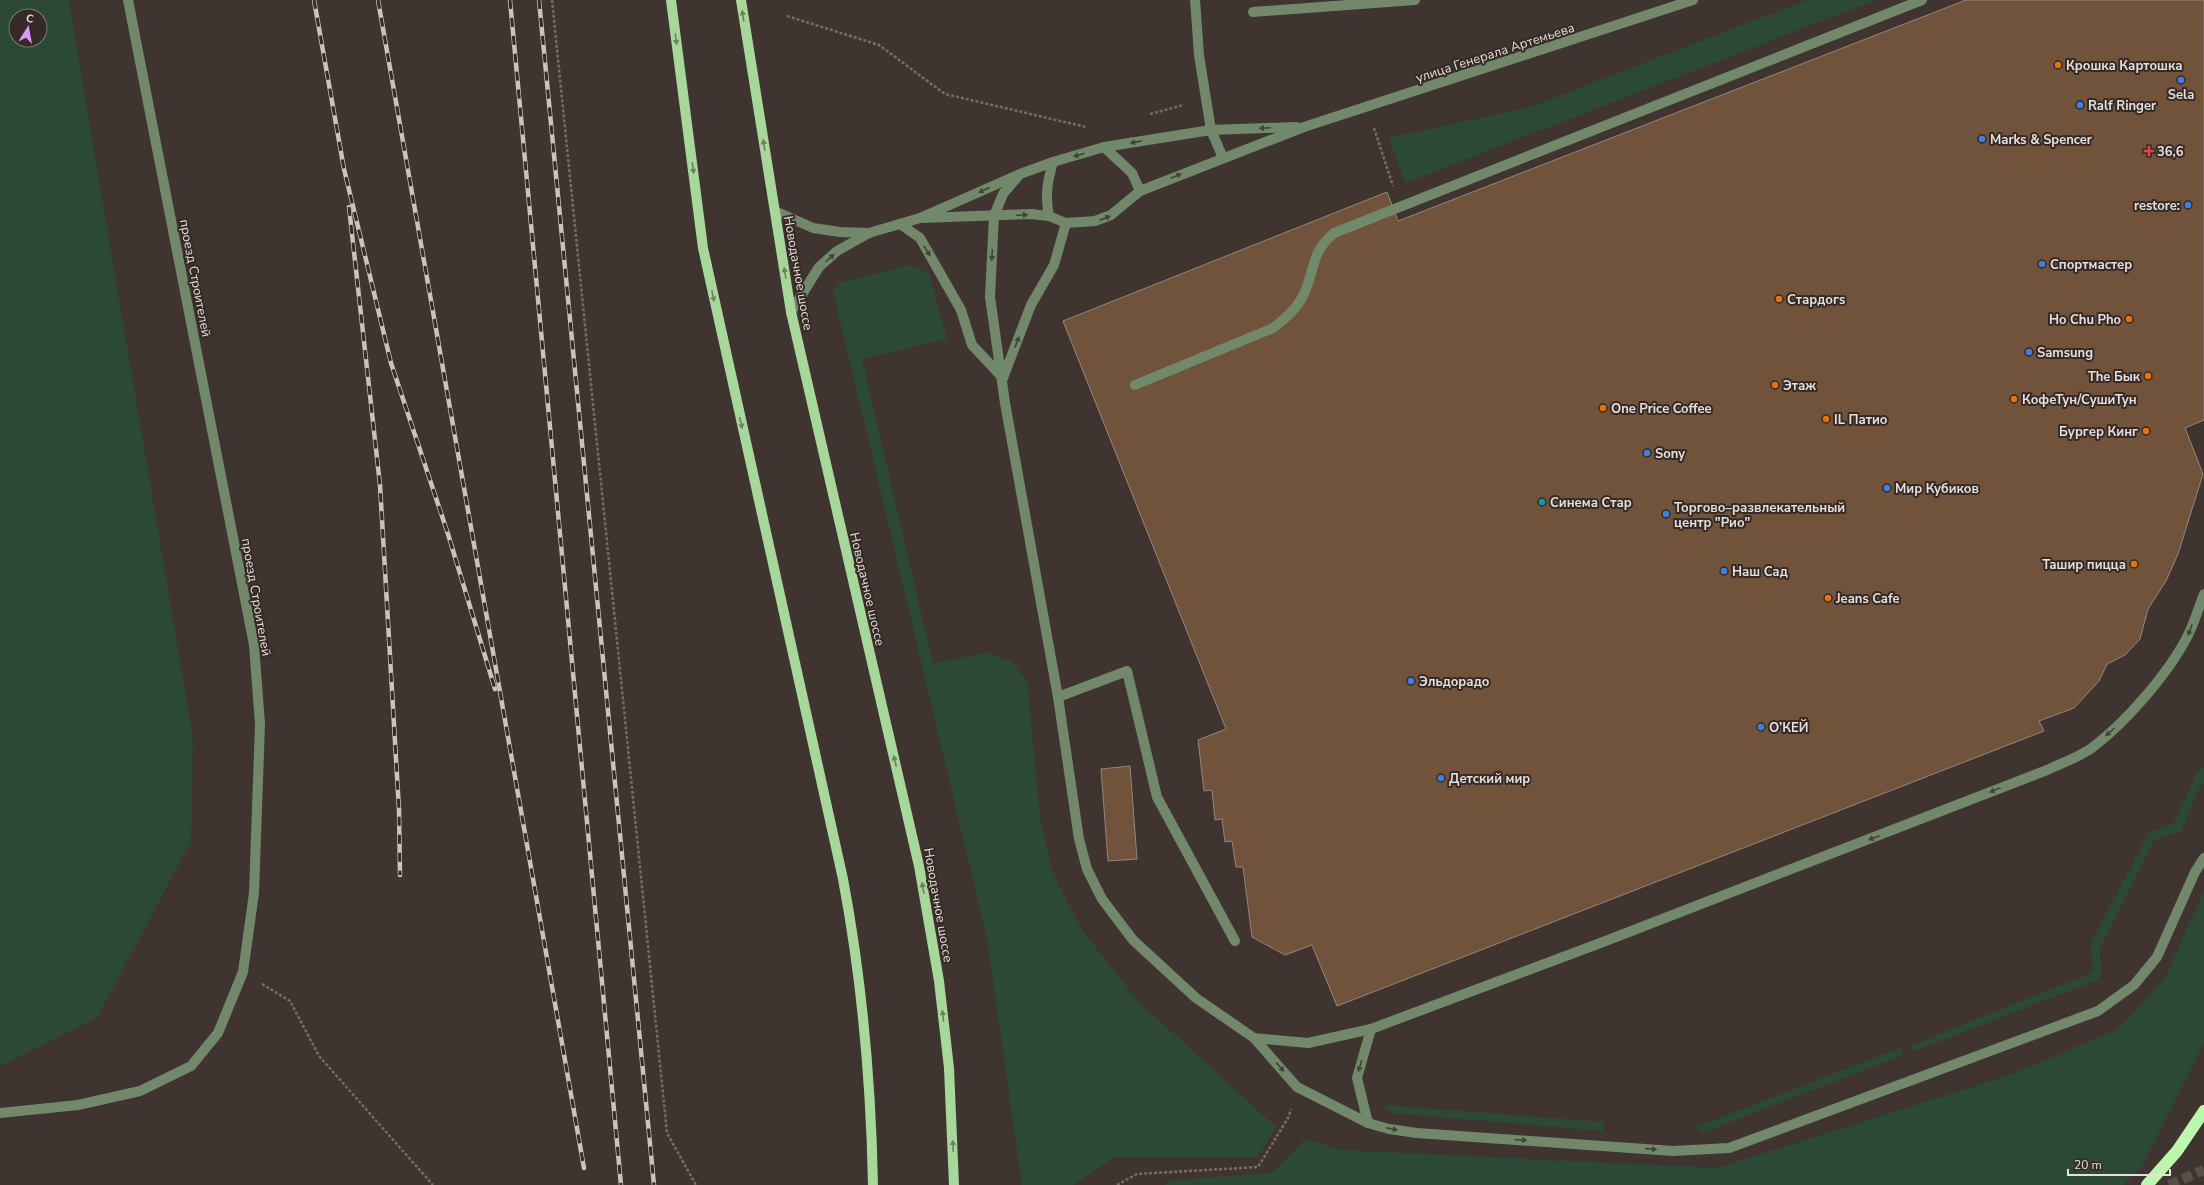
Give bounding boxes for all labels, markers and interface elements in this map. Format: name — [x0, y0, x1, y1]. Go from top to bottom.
north arrow — [8, 8, 48, 48]
one-way arrow — [740, 10, 746, 23]
text: С — [25, 11, 35, 27]
street label: улица Генерала Артемьева — [1414, 19, 1577, 87]
one-way arrow — [673, 33, 679, 45]
place label: Крошка Картошка — [2066, 57, 2183, 75]
marker: Крошка Картошка — [2053, 60, 2063, 70]
marker: Sela — [2176, 75, 2186, 85]
place label: Sela — [2168, 86, 2194, 104]
place label: Ralf Ringer — [2088, 97, 2157, 115]
marker: Ralf Ringer — [2075, 100, 2085, 110]
one-way arrow — [1259, 125, 1271, 132]
place label: Marks & Spencer — [1990, 131, 2093, 149]
marker: Marks & Spencer — [1977, 134, 1987, 144]
one-way arrow — [761, 139, 767, 151]
one-way arrow — [1130, 139, 1142, 145]
place label: 36,6 — [2157, 143, 2184, 161]
marker: 36,6 — [2144, 146, 2154, 156]
one-way arrow — [1072, 152, 1084, 158]
one-way arrow — [690, 162, 696, 174]
one-way arrow — [1171, 173, 1183, 179]
one-way arrow — [979, 187, 990, 193]
place label: restore: — [2134, 197, 2180, 215]
marker: restore: — [2183, 200, 2193, 210]
one-way arrow — [1016, 211, 1028, 218]
street label: Новодачное шоссе — [779, 214, 817, 332]
one-way arrow — [1099, 214, 1111, 220]
street label: проезд Строителей — [175, 218, 215, 339]
one-way arrow — [924, 245, 931, 257]
one-way arrow — [989, 249, 996, 261]
one-way arrow — [824, 253, 835, 262]
place label: Спортмастер — [2050, 256, 2132, 274]
marker: Спортмастер — [2037, 259, 2047, 269]
one-way arrow — [781, 267, 787, 279]
one-way arrow — [711, 290, 717, 302]
place label: Стардогs — [1787, 291, 1845, 309]
marker: Стардогs — [1774, 294, 1784, 304]
place label: Ho Chu Pho — [2049, 311, 2121, 329]
marker: Ho Chu Pho — [2124, 314, 2134, 324]
one-way arrow — [1014, 336, 1020, 348]
place label: Samsung — [2037, 344, 2093, 362]
marker: Samsung — [2024, 347, 2034, 357]
place label: The Бык — [2088, 368, 2141, 386]
marker: The Бык — [2143, 371, 2153, 381]
place label: Этаж — [1783, 377, 1816, 395]
marker: Этаж — [1770, 380, 1780, 390]
place label: КофеТун/СушиТун — [2022, 391, 2137, 409]
marker: КофеТун/СушиТун — [2009, 394, 2019, 404]
place label: One Price Coffee — [1611, 400, 1712, 418]
marker: One Price Coffee — [1598, 403, 1608, 413]
place label: IL Патио — [1834, 411, 1888, 429]
marker: IL Патио — [1821, 414, 1831, 424]
one-way arrow — [739, 417, 745, 429]
place label: Бургер Кинг — [2059, 423, 2138, 441]
marker: Бургер Кинг — [2141, 426, 2151, 436]
place label: Sony — [1655, 445, 1685, 463]
marker: Sony — [1642, 448, 1652, 458]
place label: Мир Кубиков — [1895, 480, 1979, 498]
marker: Мир Кубиков — [1882, 483, 1892, 493]
place label: Синема Стар — [1550, 494, 1632, 512]
marker: Синема Стар — [1537, 497, 1547, 507]
place label: Торгово–развлекательный центр "Рио" — [1674, 499, 1845, 532]
marker: Торгово–развлекательный центр "Рио" — [1661, 509, 1671, 519]
street label: Новодачное шоссе — [845, 531, 889, 648]
street label: проезд Строителей — [237, 537, 275, 658]
place label: Ташир пицца — [2042, 556, 2126, 574]
marker: Ташир пицца — [2129, 559, 2139, 569]
place label: Наш Сад — [1732, 563, 1788, 581]
marker: Наш Сад — [1719, 566, 1729, 576]
place label: Jeans Cafe — [1835, 590, 1900, 608]
marker: Jeans Cafe — [1823, 593, 1833, 603]
one-way arrow — [2186, 625, 2192, 637]
place label: Эльдорадо — [1419, 673, 1490, 691]
marker: Эльдорадо — [1406, 676, 1416, 686]
place label: О’КЕЙ — [1769, 718, 1809, 737]
marker: О’КЕЙ — [1756, 722, 1766, 732]
one-way arrow — [2105, 727, 2115, 736]
one-way arrow — [892, 755, 898, 767]
place label: Детский мир — [1449, 770, 1530, 788]
marker: Детский мир — [1436, 773, 1446, 783]
one-way arrow — [1988, 787, 2000, 793]
one-way arrow — [1867, 835, 1879, 841]
street label: Новодачное шоссе — [919, 846, 957, 964]
one-way arrow — [920, 882, 926, 894]
one-way arrow — [940, 1010, 947, 1022]
one-way arrow — [1357, 1060, 1363, 1072]
one-way arrow — [1275, 1063, 1284, 1072]
one-way arrow — [1385, 1127, 1398, 1133]
one-way arrow — [1515, 1137, 1527, 1144]
one-way arrow — [950, 1140, 957, 1152]
one-way arrow — [1645, 1146, 1657, 1153]
scale bar — [2068, 1151, 2170, 1177]
text: 20 m — [2074, 1157, 2102, 1173]

